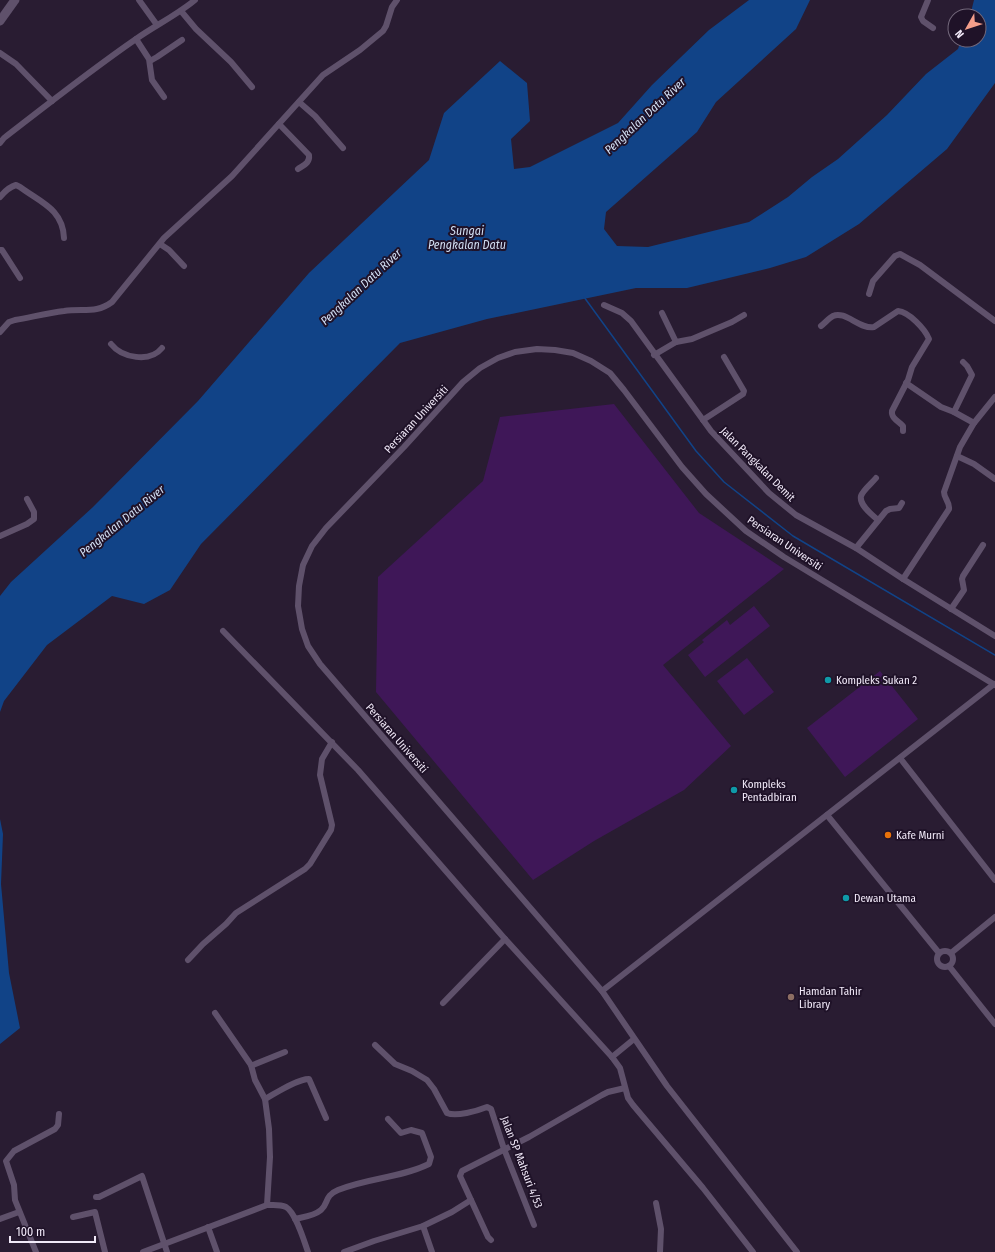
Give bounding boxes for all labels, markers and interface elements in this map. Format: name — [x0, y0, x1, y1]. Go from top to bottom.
north arrow — [947, 8, 987, 48]
text: N — [952, 27, 967, 41]
water label: Pengkalan Datu River — [602, 74, 689, 157]
water label: Sungai Pengkalan Datu — [428, 224, 506, 252]
water label: Pengkalan Datu River — [318, 245, 405, 328]
street label: Persiaran Universiti — [382, 383, 451, 456]
street label: Jalan Pangkalan Demit — [718, 424, 798, 505]
water label: Pengkalan Datu River — [77, 482, 168, 560]
street label: Persiaran Universiti — [745, 514, 825, 573]
place label: Kompleks Sukan 2 — [836, 674, 917, 687]
marker: Kompleks Sukan 2 — [823, 675, 833, 685]
street label: Persiaran Universiti — [363, 701, 430, 776]
place label: Kompleks Pentadbiran — [742, 778, 797, 804]
marker: Kompleks Pentadbiran — [729, 785, 739, 795]
place label: Kafe Murni — [896, 829, 945, 842]
marker: Kafe Murni — [883, 830, 893, 840]
place label: Dewan Utama — [854, 892, 916, 905]
marker: Dewan Utama — [841, 893, 851, 903]
place label: Hamdan Tahir Library — [799, 985, 862, 1011]
marker: Hamdan Tahir Library — [786, 992, 796, 1002]
street label: Jalan SP Mahsuri 4/53 — [498, 1114, 545, 1210]
scale bar — [10, 1218, 95, 1244]
text: 100 m — [16, 1225, 45, 1239]

